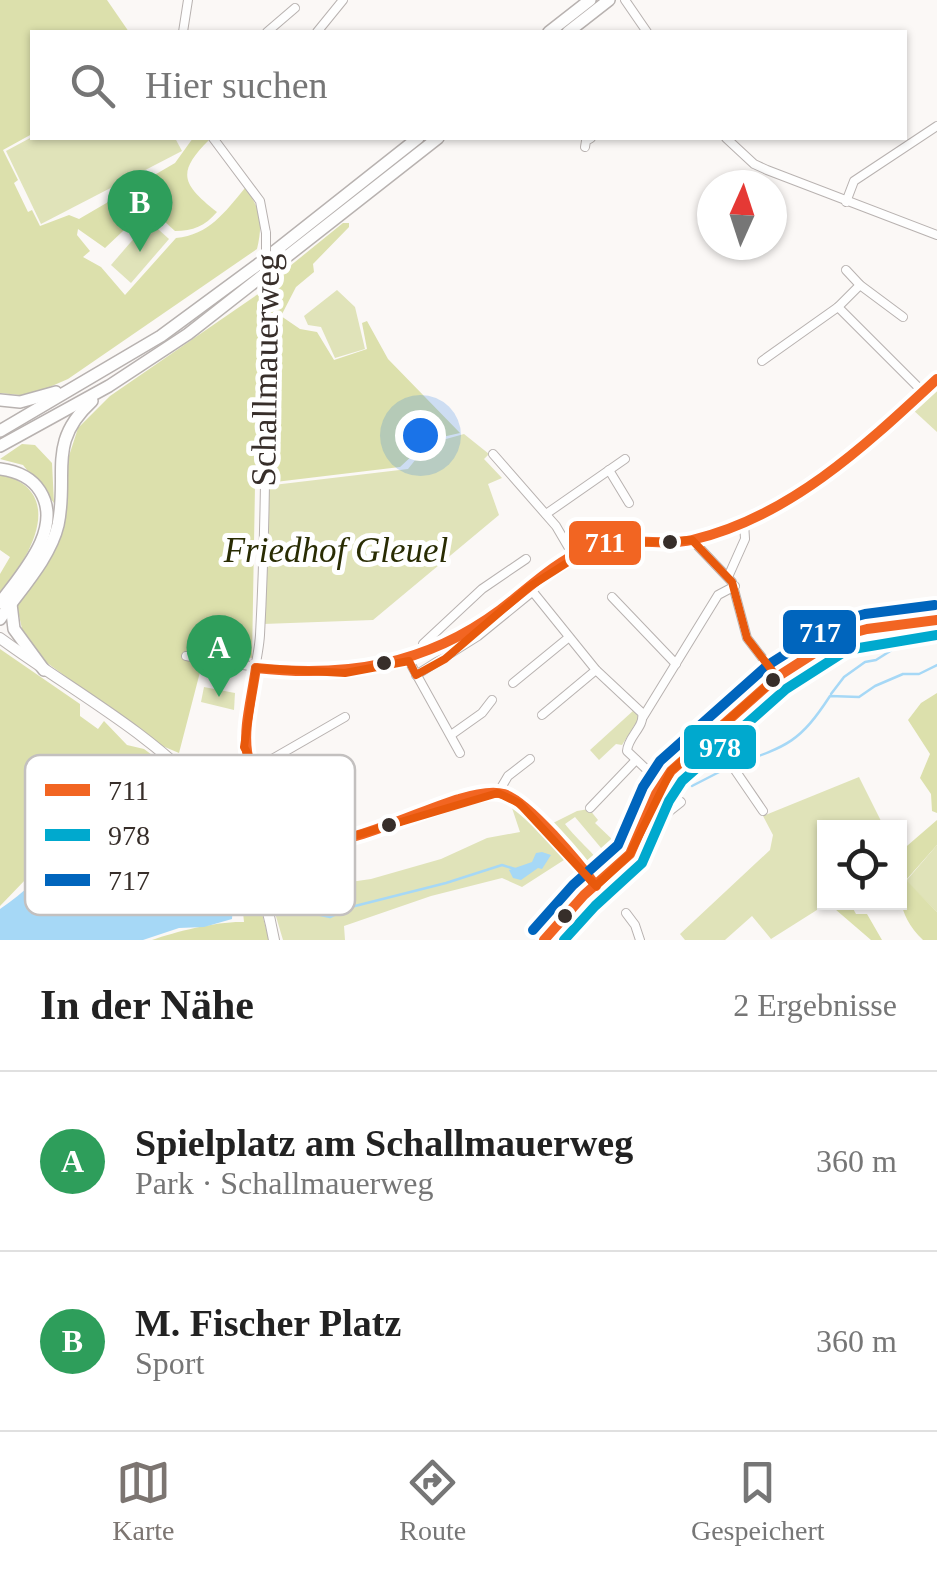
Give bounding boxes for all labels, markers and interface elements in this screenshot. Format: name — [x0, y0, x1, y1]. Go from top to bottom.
search box — [30, 30, 907, 140]
icon: search — [65, 58, 120, 113]
text: Hier suchen — [145, 64, 328, 106]
pin: B — [108, 170, 172, 252]
north arrow — [697, 170, 787, 260]
street label: Schallmauerweg — [244, 253, 287, 487]
your location — [395, 410, 446, 461]
line badge: 711 — [567, 519, 643, 567]
text: 711 — [585, 527, 625, 558]
park label: Friedhof Gleuel — [223, 531, 448, 570]
unlabelled marker — [660, 532, 680, 552]
line badge: 717 — [781, 608, 858, 656]
pin: A — [186, 614, 252, 697]
text: 717 — [799, 617, 841, 648]
unlabelled marker — [374, 653, 394, 673]
unlabelled marker — [763, 670, 783, 690]
line badge: 978 — [682, 723, 758, 771]
text: 978 — [699, 732, 741, 763]
legend — [25, 755, 355, 915]
text: 711 — [108, 775, 149, 806]
unlabelled marker — [379, 815, 399, 835]
text: 978 — [108, 820, 150, 851]
map controls — [817, 820, 907, 910]
button: locate — [817, 820, 907, 910]
text: 717 — [108, 865, 150, 896]
unlabelled marker — [555, 906, 575, 926]
text: In der Nähe — [40, 982, 254, 1028]
text: 2 Ergebnisse — [733, 987, 897, 1023]
text: Spielplatz am Schallmauerweg — [135, 1122, 633, 1164]
text: A — [61, 1143, 84, 1179]
text: 360 m — [816, 1143, 897, 1179]
text: Park · Schallmauerweg — [135, 1165, 434, 1201]
text: M. Fischer Platz — [135, 1302, 401, 1344]
text: B — [62, 1323, 83, 1359]
text: 360 m — [816, 1323, 897, 1359]
text: Sport — [135, 1345, 204, 1381]
tab: Karte — [112, 1455, 175, 1547]
tab: Route — [399, 1455, 466, 1547]
tab: Gespeichert — [691, 1455, 825, 1547]

